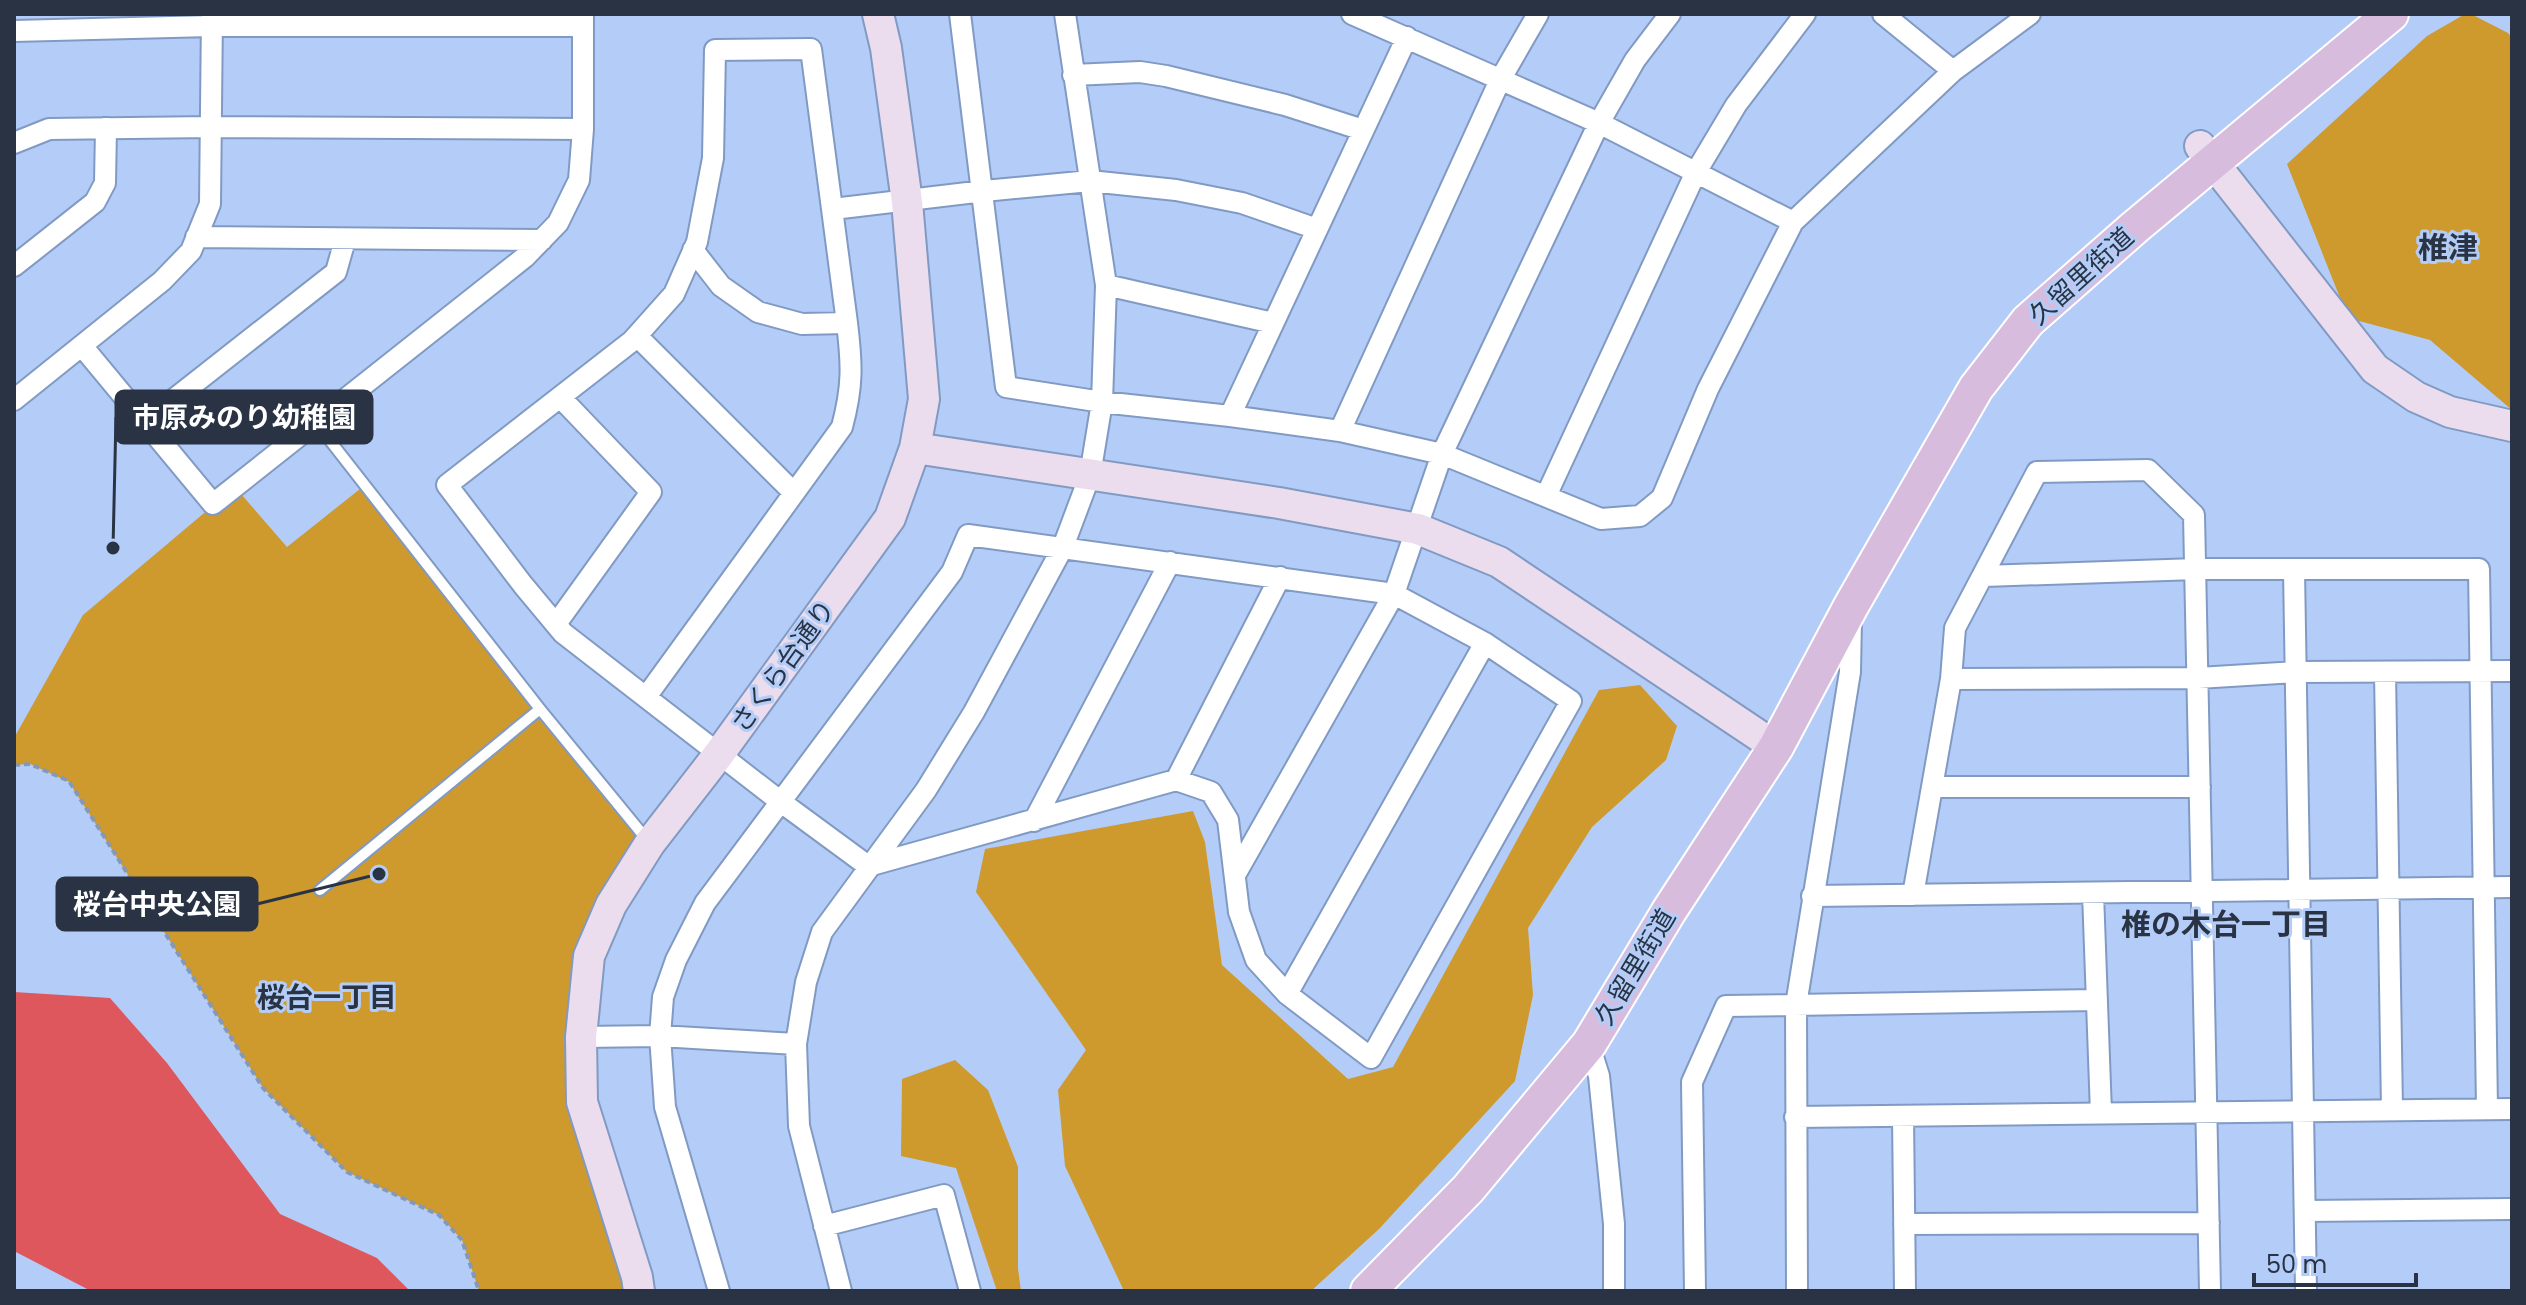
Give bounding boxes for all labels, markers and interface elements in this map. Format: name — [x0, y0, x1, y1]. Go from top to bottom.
street label: 久留里街道 — [2021, 219, 2141, 333]
district label: 椎津 — [2418, 226, 2478, 269]
callout: 市原みのり幼稚園 — [116, 391, 372, 443]
text: 市原みのり幼稚園 — [132, 398, 356, 437]
street label: さくら台通り — [723, 592, 843, 740]
callout: 桜台中央公園 — [57, 878, 257, 930]
text: 桜台中央公園 — [73, 885, 241, 924]
street label: 久留里街道 — [1586, 902, 1684, 1032]
district label: 椎の木台一丁目 — [2121, 903, 2331, 946]
district label: 桜台一丁目 — [257, 978, 397, 1017]
scale bar — [2254, 1237, 2416, 1287]
text: 50 m — [2266, 1248, 2327, 1281]

